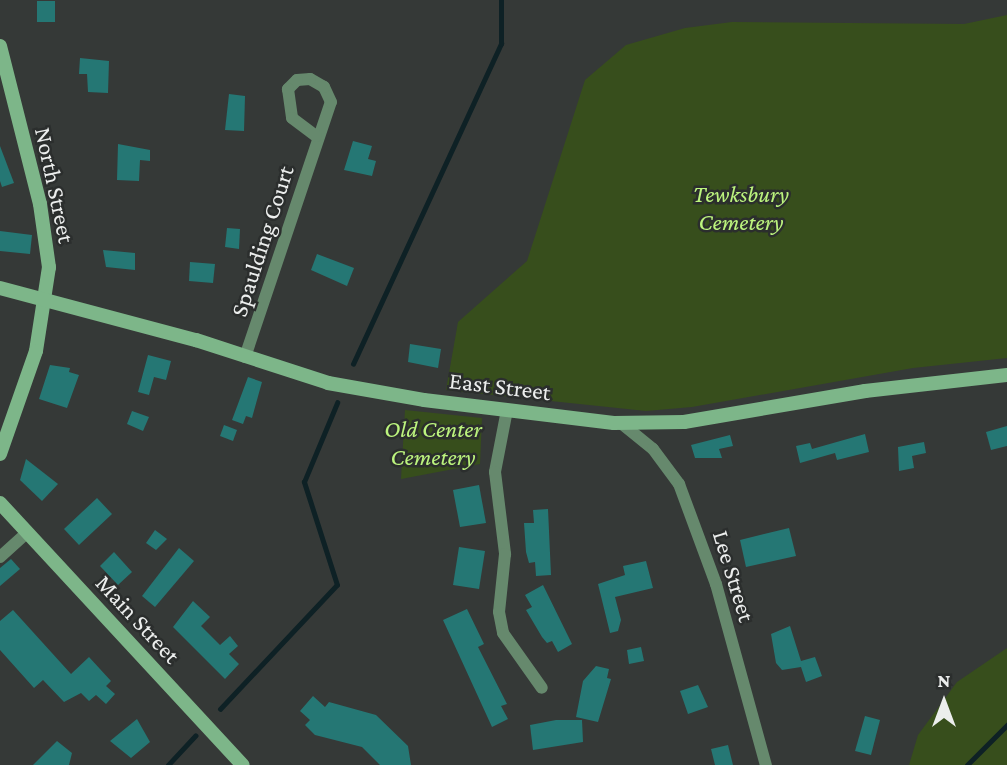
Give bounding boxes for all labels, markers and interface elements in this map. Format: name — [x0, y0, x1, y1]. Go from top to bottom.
street label: North Street — [29, 124, 81, 246]
street label: Spaulding Court — [224, 162, 300, 320]
park label: Tewksbury Cemetery — [693, 180, 789, 236]
street label: East Street — [448, 365, 552, 407]
park label: Old Center Cemetery — [384, 415, 482, 471]
street label: Lee Street — [707, 527, 761, 625]
street label: Main Street — [90, 569, 186, 669]
north arrow — [909, 667, 979, 737]
text: N — [938, 670, 950, 691]

